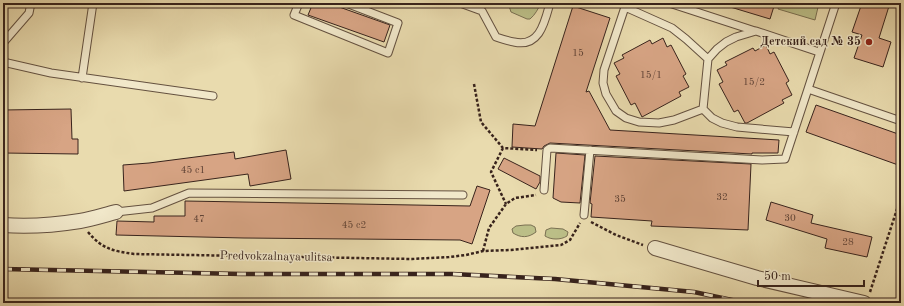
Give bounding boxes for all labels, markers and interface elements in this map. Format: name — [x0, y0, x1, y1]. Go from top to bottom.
place label: Детский сад № 35 — [760, 35, 861, 48]
marker: Детский сад № 35 — [864, 37, 874, 47]
house number: 15 — [572, 48, 584, 58]
house number: 15/1 — [640, 70, 662, 80]
house number: 15/2 — [743, 77, 765, 87]
house number: 45 с1 — [181, 165, 205, 175]
house number: 32 — [716, 192, 728, 202]
house number: 35 — [614, 194, 626, 204]
house number: 30 — [784, 213, 796, 223]
house number: 47 — [193, 214, 205, 224]
house number: 45 с2 — [342, 220, 366, 230]
house number: 28 — [842, 237, 854, 247]
street label: Predvokzalnaya ulitsa — [219, 250, 333, 264]
scale bar — [758, 262, 864, 288]
text: 50 m — [764, 270, 791, 283]

